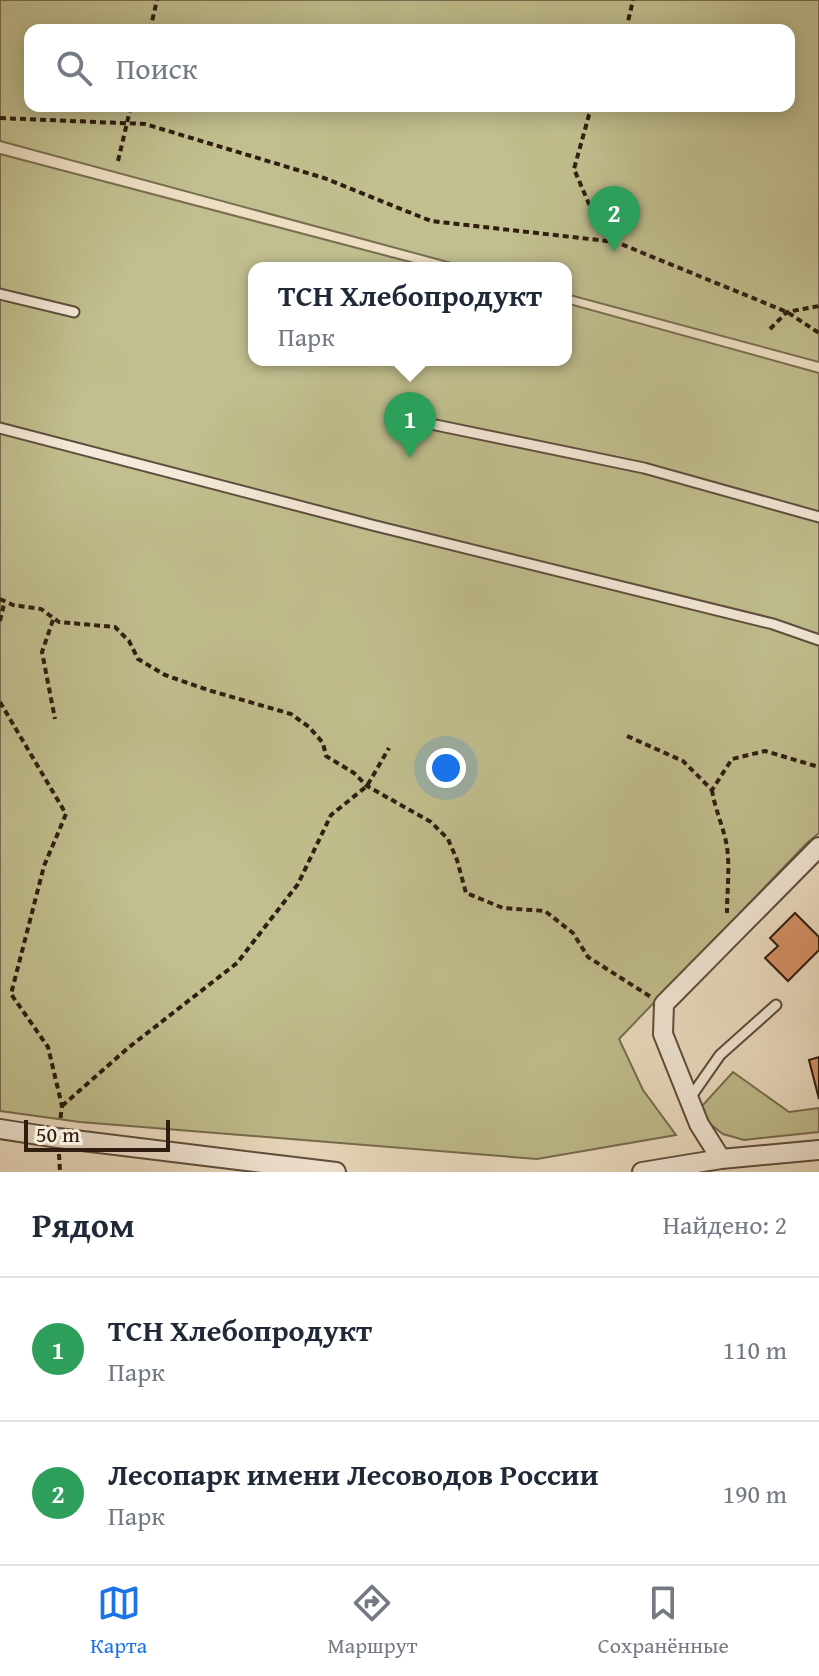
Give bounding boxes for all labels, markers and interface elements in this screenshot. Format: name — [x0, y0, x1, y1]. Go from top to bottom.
search box — [24, 24, 795, 112]
icon: search — [52, 46, 96, 90]
text: Поиск — [116, 46, 198, 90]
pin: 2 — [588, 186, 640, 252]
popup — [248, 262, 572, 366]
text: ТСН Хлебопродукт — [278, 273, 542, 317]
text: Парк — [278, 317, 335, 356]
pin: 1 — [384, 392, 436, 458]
your location — [426, 748, 466, 788]
scale bar — [24, 1116, 170, 1152]
text: 50 m — [36, 1118, 80, 1150]
text: Рядом — [32, 1200, 135, 1249]
text: Найдено: 2 — [663, 1205, 787, 1244]
text: ТСН Хлебопродукт — [108, 1308, 372, 1352]
text: 1 — [51, 1330, 65, 1369]
text: 110 m — [722, 1330, 787, 1369]
text: Парк — [108, 1352, 165, 1391]
text: Лесопарк имени Лесоводов России — [108, 1452, 599, 1496]
text: 2 — [51, 1474, 65, 1513]
text: 190 m — [722, 1474, 787, 1513]
text: Парк — [108, 1496, 165, 1535]
tab: Карта — [90, 1581, 147, 1661]
tab: Маршрут — [327, 1581, 417, 1661]
tab: Сохранённые — [598, 1581, 729, 1661]

